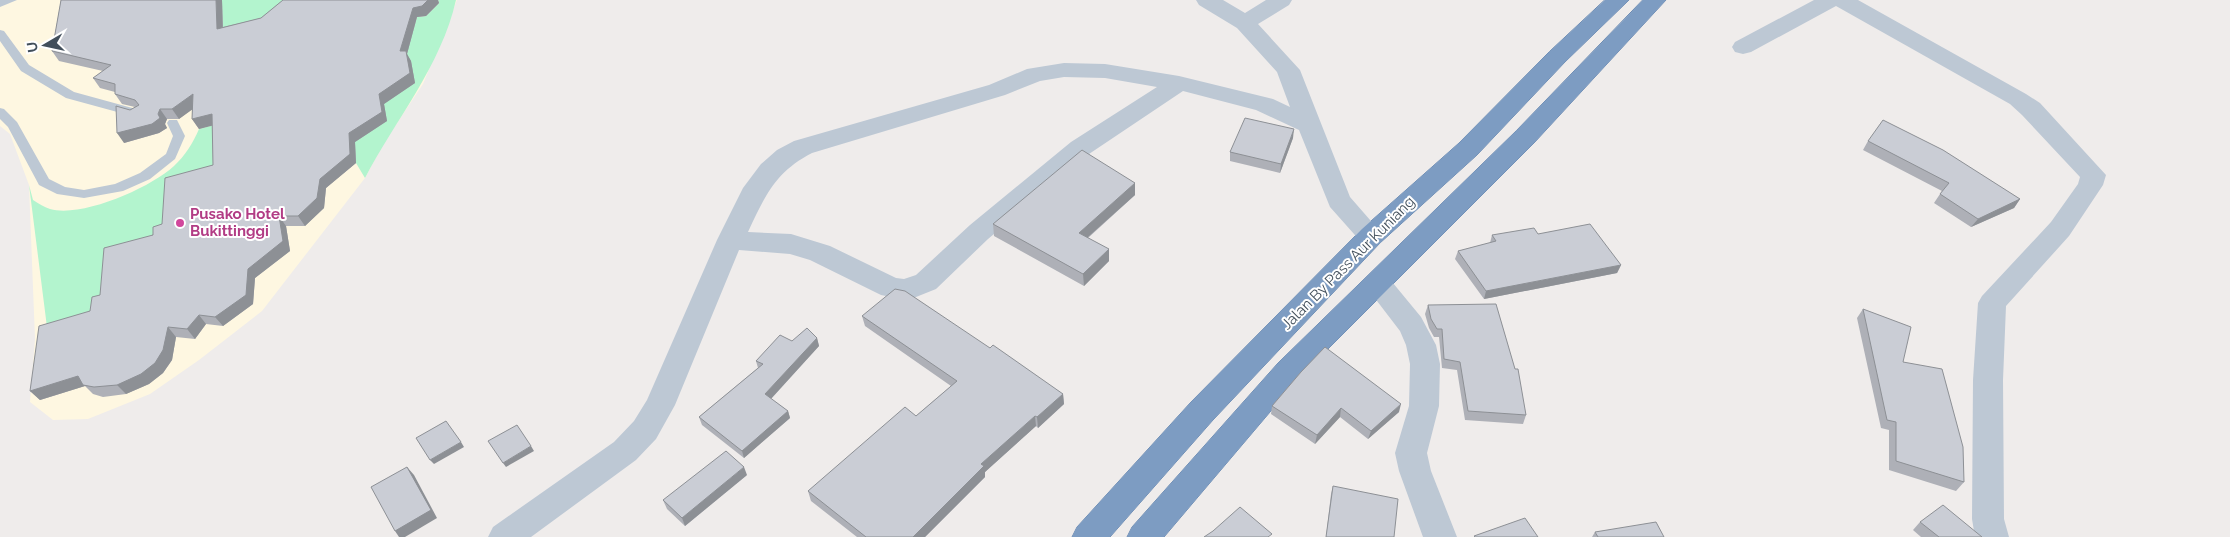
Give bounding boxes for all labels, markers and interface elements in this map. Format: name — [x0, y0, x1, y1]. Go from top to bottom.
north arrow — [20, 20, 70, 70]
text: U — [23, 41, 41, 53]
street label: Jalan By Pass Aur Kuniang — [1278, 193, 1418, 333]
place label: Pusako Hotel Bukittinggi — [190, 205, 285, 240]
marker: Pusako Hotel Bukittinggi — [174, 217, 186, 229]

